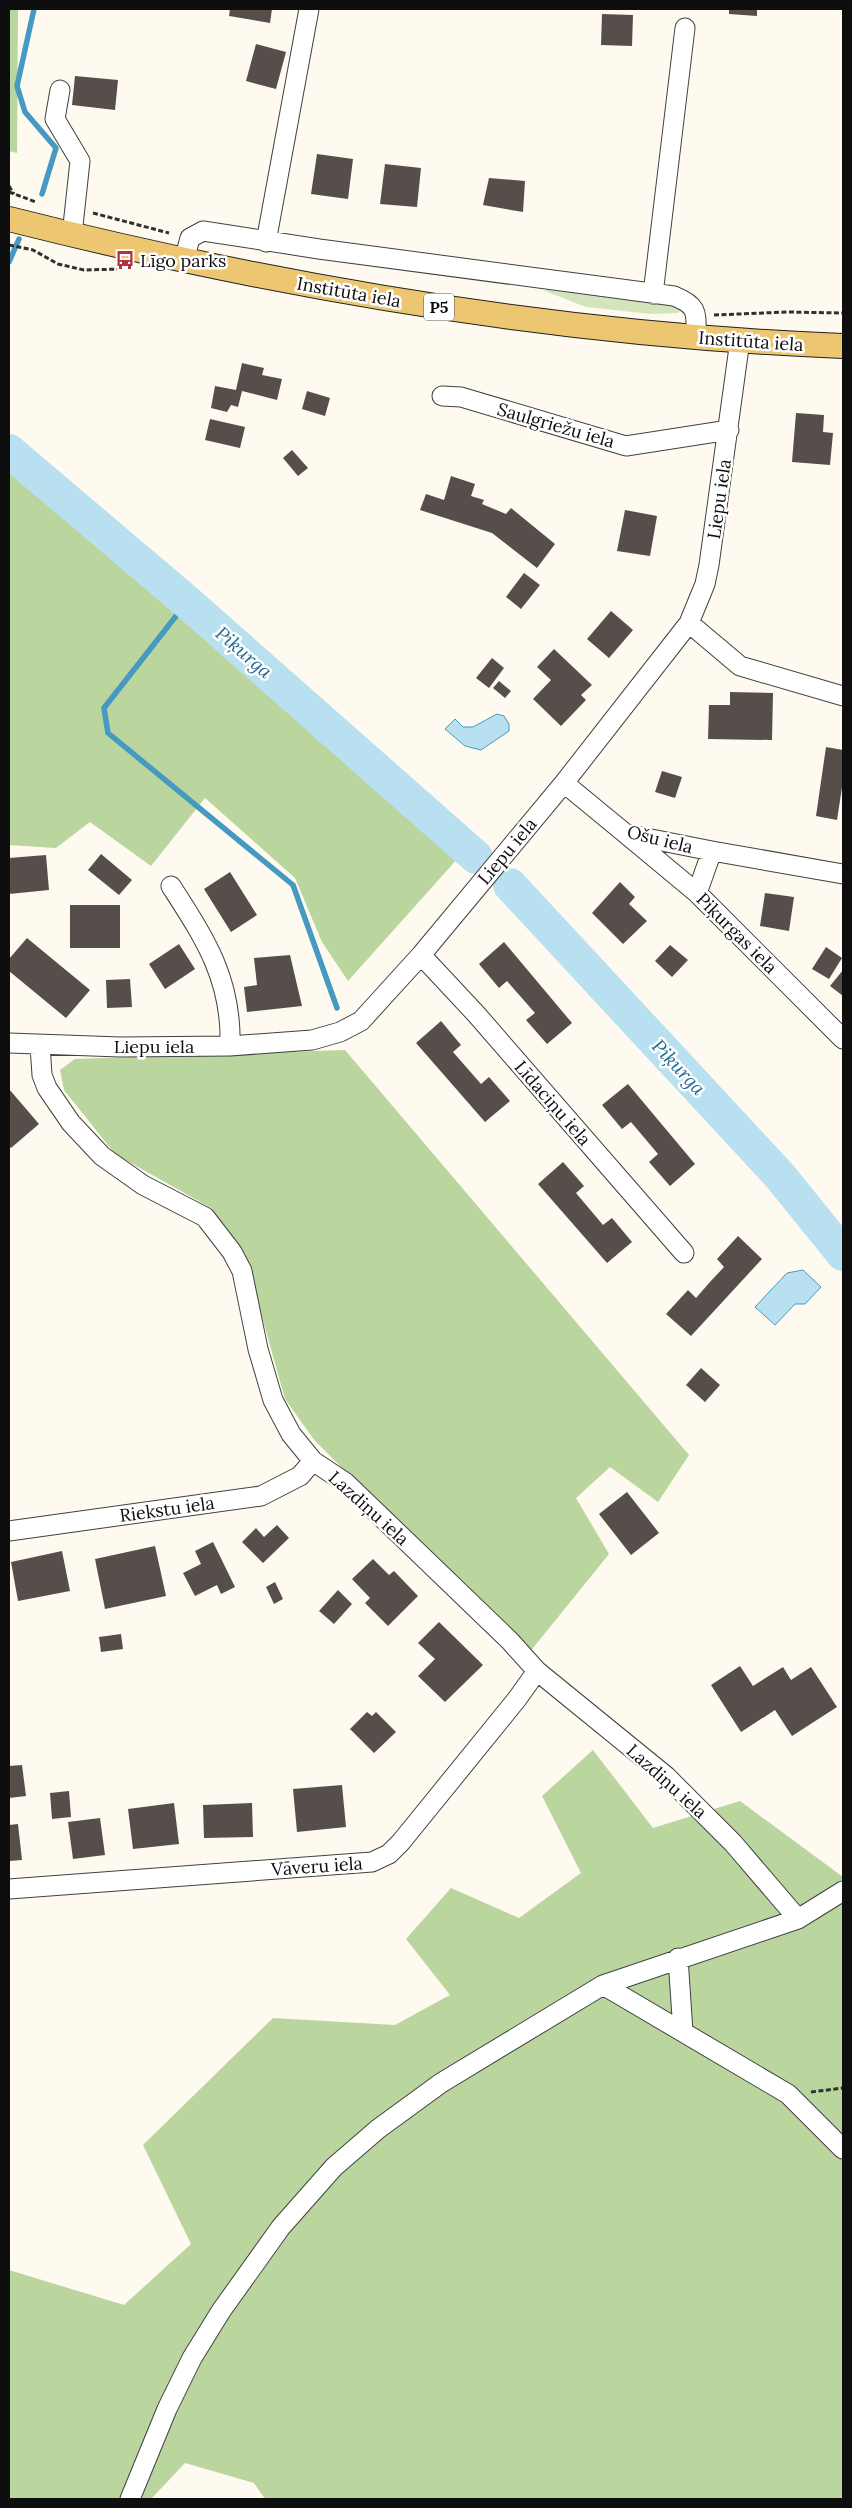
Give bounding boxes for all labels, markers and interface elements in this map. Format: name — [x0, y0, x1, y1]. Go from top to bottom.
bus stop icon: Līgo parks — [114, 249, 136, 271]
place label: Līgo parks — [140, 249, 226, 272]
street label: Institūta iela — [295, 272, 403, 312]
road number: P5 — [424, 294, 454, 320]
street label: Institūta iela — [698, 326, 804, 356]
street label: Saulgriežu iela — [495, 397, 617, 453]
street label: Liepu iela — [702, 458, 736, 540]
water label: Piķurga — [211, 621, 278, 684]
street label: Liepu iela — [472, 813, 542, 889]
street label: Ošu iela — [625, 820, 695, 858]
street label: Piķurgas iela — [692, 888, 782, 978]
water label: Piķurga — [647, 1034, 711, 1100]
street label: Liepu iela — [114, 1035, 194, 1058]
street label: Līdaciņu iela — [510, 1056, 596, 1150]
street label: Lazdiņu iela — [324, 1466, 414, 1550]
street label: Riekstu iela — [118, 1491, 216, 1527]
street label: Lazdiņu iela — [622, 1739, 712, 1823]
street label: Vāveru iela — [270, 1851, 363, 1881]

